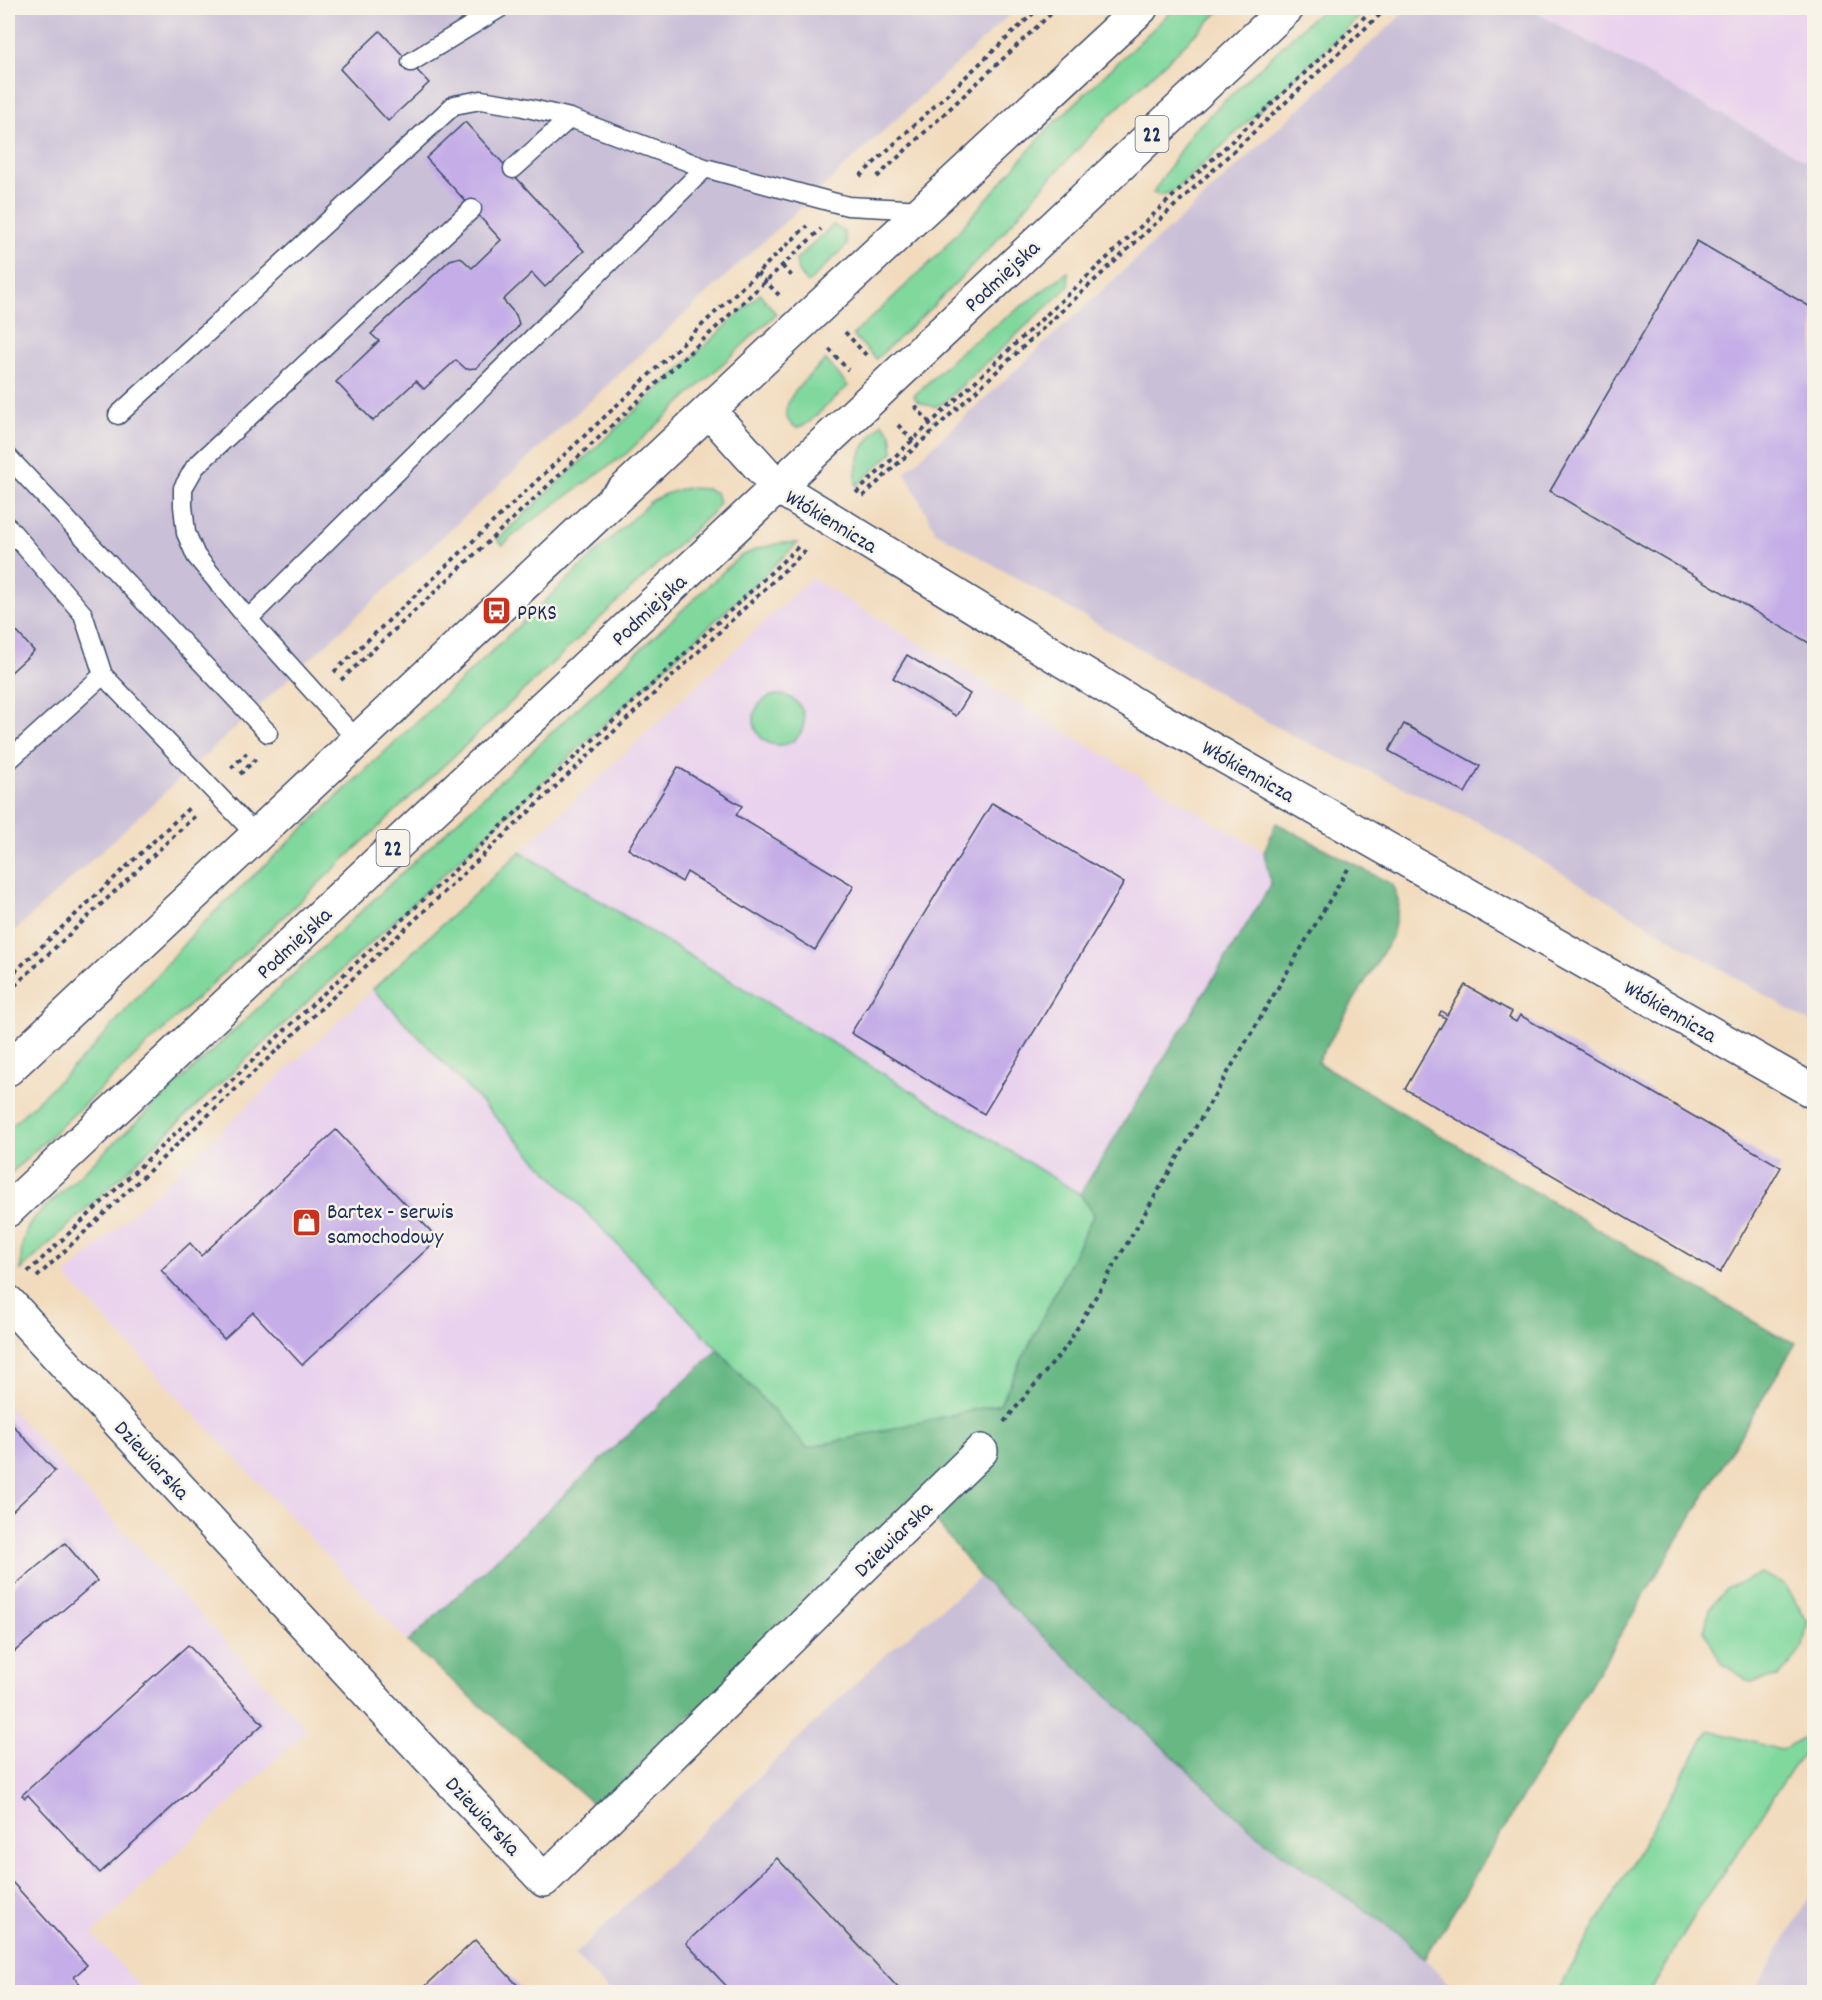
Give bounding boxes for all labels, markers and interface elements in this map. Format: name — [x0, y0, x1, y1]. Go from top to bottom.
road number: 22 — [1136, 116, 1168, 152]
street label: Podmiejska — [959, 234, 1049, 321]
street label: Włókiennicza — [778, 483, 883, 563]
street label: Podmiejska — [606, 568, 696, 655]
bus stop icon: PPKS — [480, 595, 512, 627]
place label: PPKS — [517, 599, 557, 630]
street label: Włókiennicza — [1195, 734, 1300, 812]
road number: 22 — [376, 830, 410, 866]
street label: Podmiejska — [251, 901, 341, 988]
street label: Włókiennicza — [1617, 974, 1722, 1052]
place label: Bartex - serwis samochodowy — [327, 1198, 454, 1254]
shop icon: Bartex - serwis samochodowy — [290, 1207, 322, 1239]
street label: Dziewiarska — [105, 1415, 196, 1509]
street label: Dziewiarska — [848, 1495, 941, 1586]
street label: Dziewiarska — [436, 1771, 527, 1865]

